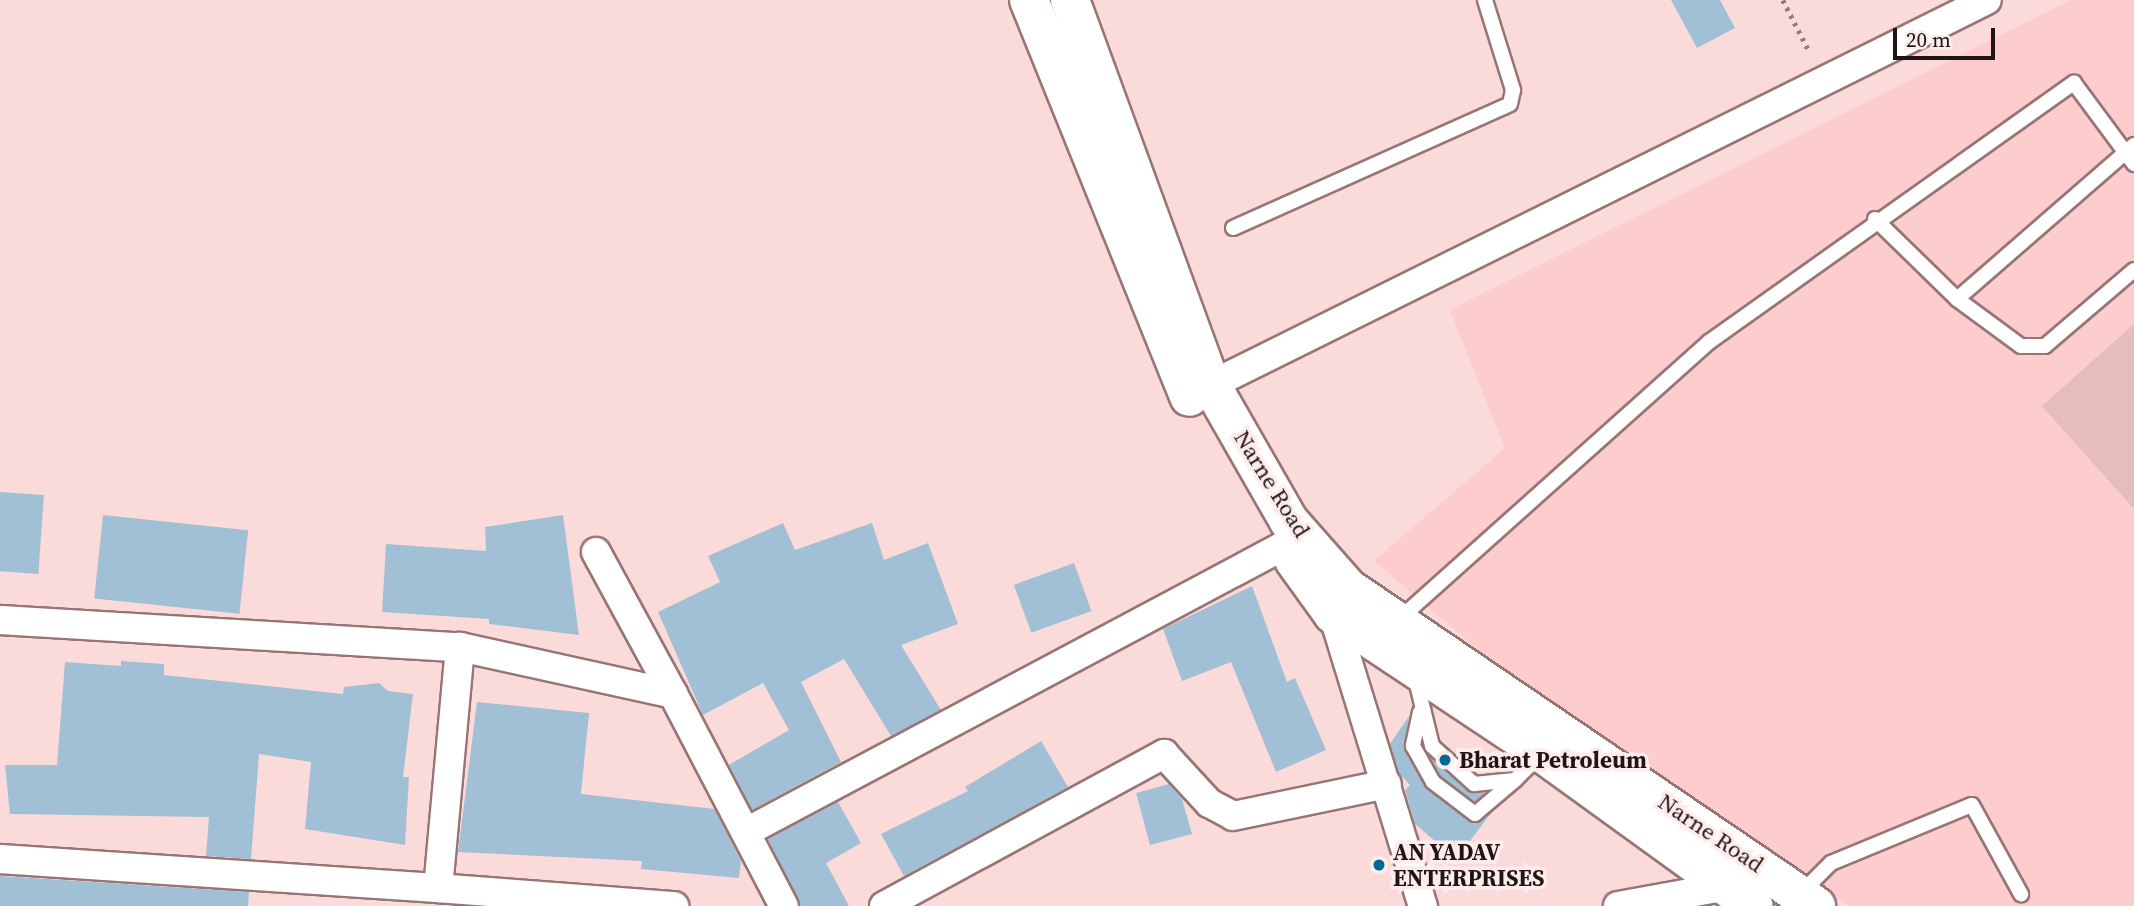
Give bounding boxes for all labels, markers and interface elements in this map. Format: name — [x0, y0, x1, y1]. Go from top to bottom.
scale bar — [1896, 14, 1997, 58]
text: 20 m — [1906, 25, 1951, 54]
street label: Narne Road — [1228, 425, 1316, 543]
place label: Bharat Petroleum — [1459, 746, 1647, 774]
marker: Bharat Petroleum — [1437, 752, 1453, 768]
street label: Narne Road — [1653, 788, 1769, 878]
place label: AN YADAV ENTERPRISES — [1393, 838, 1544, 892]
marker: AN YADAV ENTERPRISES — [1371, 857, 1387, 873]

